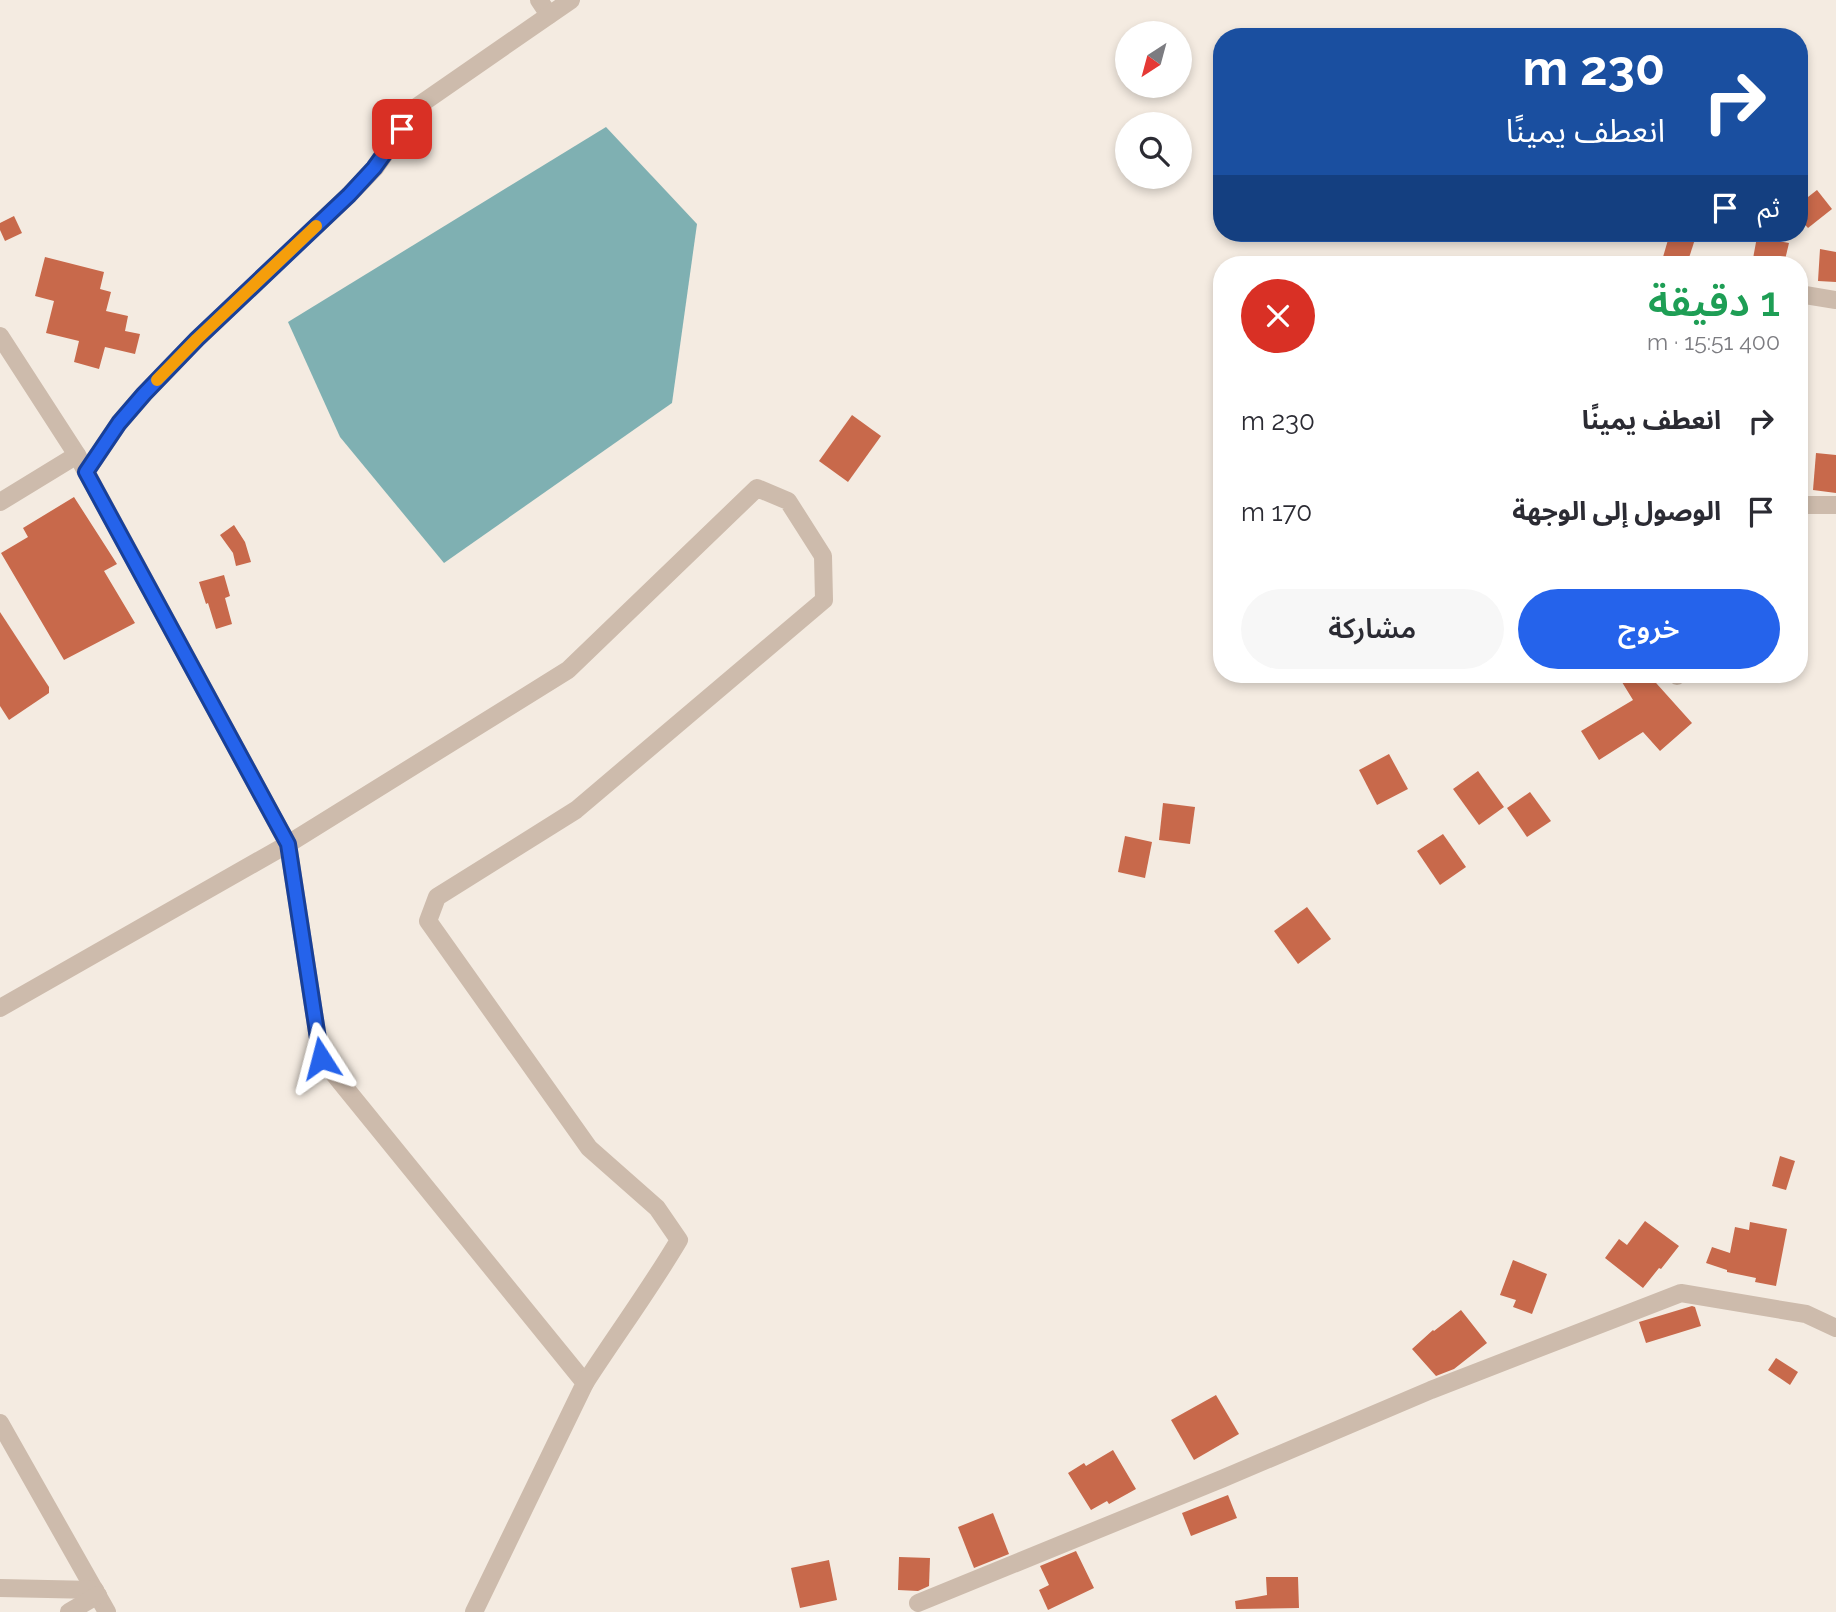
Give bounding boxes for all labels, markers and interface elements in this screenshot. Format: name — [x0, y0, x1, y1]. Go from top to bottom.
north arrow — [1115, 21, 1192, 98]
map controls — [1115, 21, 1192, 189]
text: 230 m — [1523, 39, 1665, 96]
icon: right — [1689, 56, 1780, 147]
pin — [372, 99, 432, 159]
icon: arrive — [383, 110, 421, 148]
button: search — [1115, 112, 1192, 189]
text: انعطف يمينًا — [1506, 112, 1665, 149]
icon: arrive — [1706, 189, 1744, 227]
text: ثم — [1758, 193, 1780, 223]
text: 1 دقيقة — [1648, 277, 1780, 326]
button: close — [1241, 279, 1315, 353]
text: 400 m · 15:51 — [1647, 328, 1780, 355]
icon: right — [1742, 402, 1780, 440]
text: انعطف يمينًا — [1582, 405, 1721, 435]
text: 230 m — [1241, 406, 1315, 436]
icon: arrive — [1742, 493, 1780, 531]
text: الوصول إلى الوجهة — [1512, 496, 1721, 526]
text: 170 m — [1241, 497, 1312, 527]
button: مشاركة — [1241, 589, 1504, 669]
button: خروج — [1518, 589, 1780, 669]
position arrow — [284, 1021, 358, 1095]

